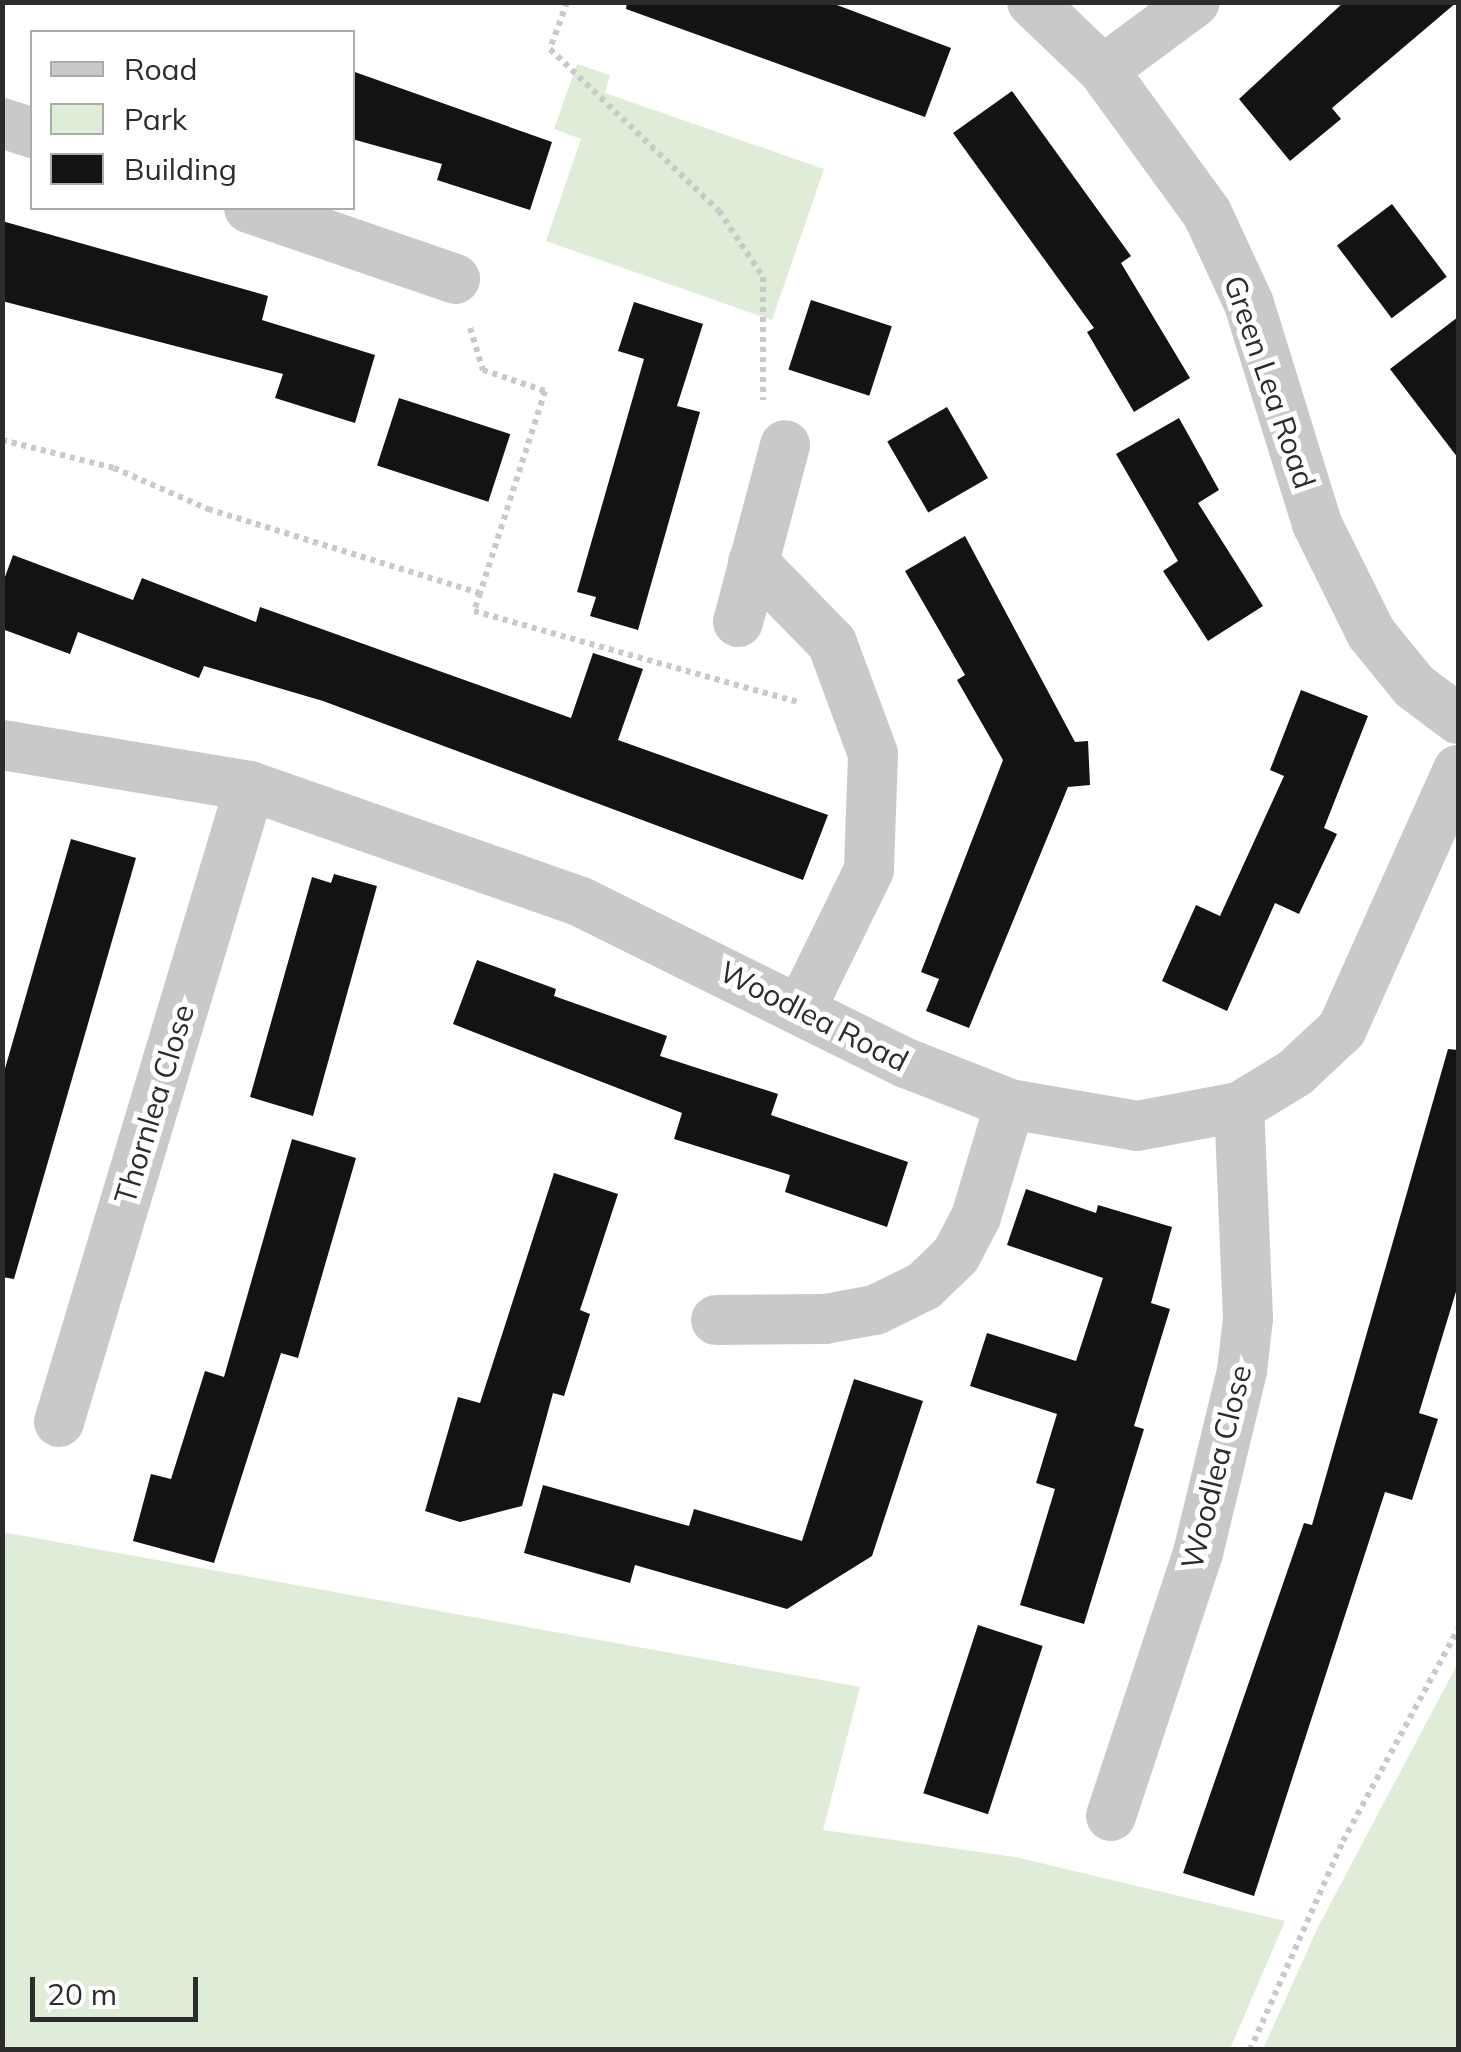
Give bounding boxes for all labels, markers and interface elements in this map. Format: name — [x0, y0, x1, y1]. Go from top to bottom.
legend — [30, 30, 355, 210]
text: Road — [124, 50, 198, 88]
text: Park — [124, 100, 187, 138]
text: Building — [124, 150, 237, 188]
street label: Green Lea Road — [1217, 271, 1323, 493]
street label: Woodlea Road — [714, 953, 914, 1079]
street label: Thornlea Close — [107, 1000, 201, 1208]
street label: Woodlea Close — [1173, 1361, 1259, 1573]
scale bar — [35, 1957, 202, 2019]
text: 20 m — [47, 1975, 117, 2013]

